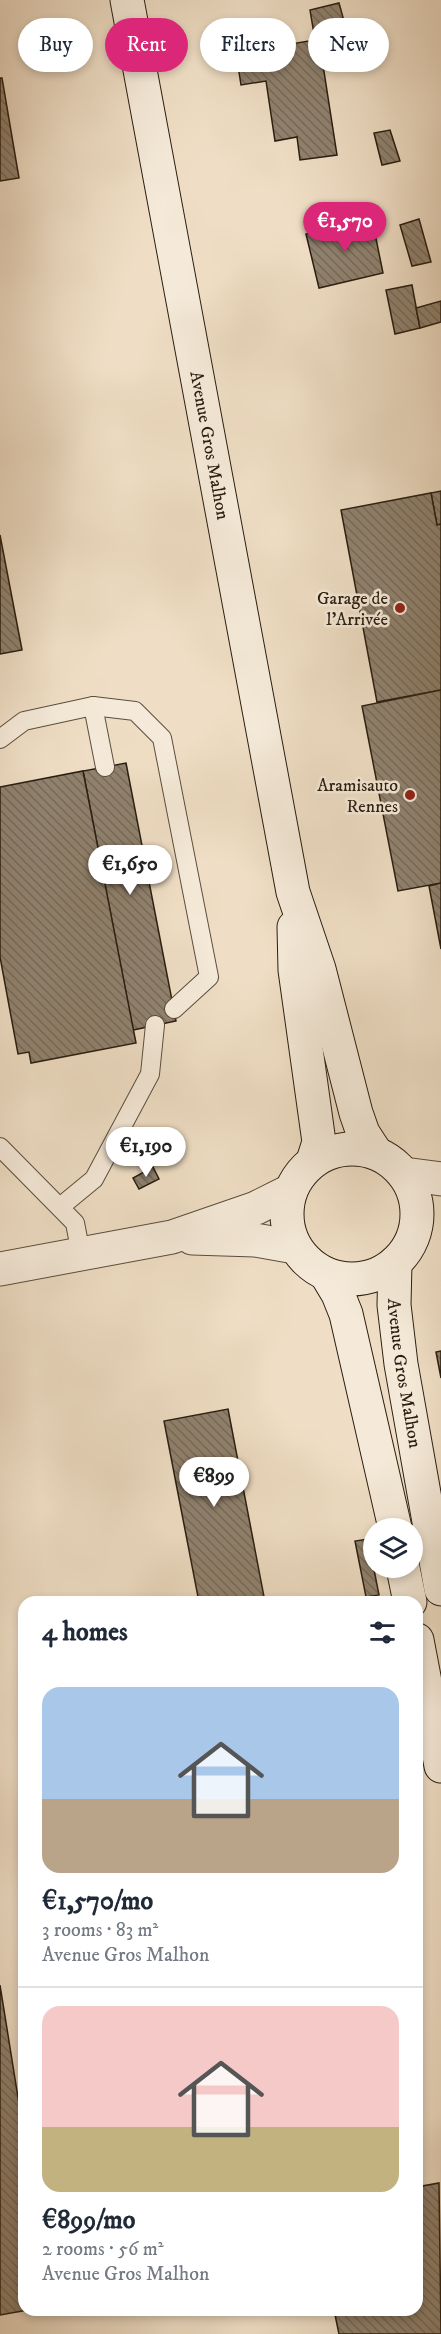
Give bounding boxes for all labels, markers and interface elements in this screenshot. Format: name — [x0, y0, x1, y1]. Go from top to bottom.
chip: Buy — [18, 18, 93, 72]
chip: Rent — [105, 18, 188, 72]
chip: Filters — [200, 18, 296, 72]
chip: New — [308, 18, 389, 72]
pin: €1,570 — [296, 202, 394, 253]
text: €1,570 — [317, 209, 373, 234]
street label: Avenue Gros Malhon — [184, 369, 234, 522]
place label: Garage de l'Arrivée — [317, 588, 388, 631]
marker: Garage de l'Arrivée — [393, 601, 407, 615]
place label: Aramisauto Rennes — [317, 775, 398, 818]
marker: Aramisauto Rennes — [403, 788, 417, 802]
pin: €1,650 — [81, 845, 179, 896]
text: €1,650 — [102, 852, 158, 877]
pin: €1,190 — [97, 1127, 195, 1178]
text: €1,190 — [120, 1134, 172, 1159]
street label: Avenue Gros Malhon — [382, 1298, 426, 1450]
pin: €899 — [178, 1457, 250, 1508]
text: €899 — [193, 1464, 235, 1489]
map controls — [363, 1518, 423, 1578]
button: layers — [363, 1518, 423, 1578]
text: 4 homes — [42, 1616, 128, 1649]
icon: filters — [366, 1616, 399, 1649]
icon: home — [167, 1726, 275, 1834]
text: €1,570/mo — [42, 1885, 153, 1918]
text: 3 rooms · 83 m² — [42, 1918, 158, 1943]
text: Avenue Gros Malhon — [42, 1943, 209, 1968]
icon: home — [167, 2045, 275, 2153]
text: €899/mo — [42, 2204, 135, 2237]
text: 2 rooms · 56 m² — [42, 2237, 164, 2262]
text: Avenue Gros Malhon — [42, 2262, 209, 2287]

